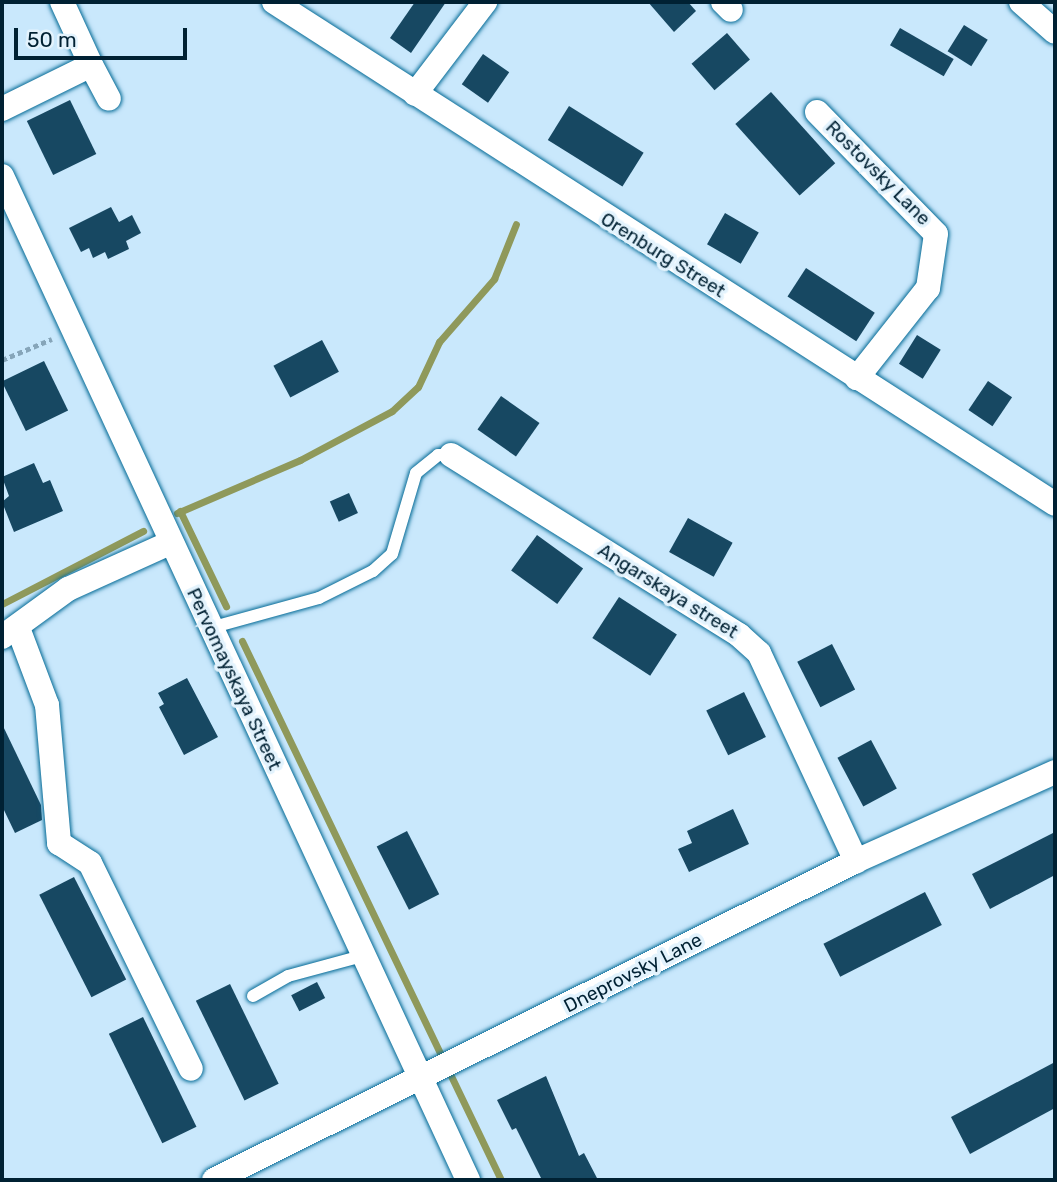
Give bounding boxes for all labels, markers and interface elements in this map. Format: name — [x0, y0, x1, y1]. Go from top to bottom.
scale bar — [18, 14, 191, 58]
text: 50 m — [27, 27, 77, 52]
street label: Rostovsky Lane — [821, 116, 935, 230]
street label: Orenburg Street — [596, 208, 730, 302]
street label: Angarskaya street — [594, 539, 742, 643]
street label: Pervomayskaya Street — [182, 584, 286, 774]
street label: Dneprovsky Lane — [560, 928, 706, 1018]

